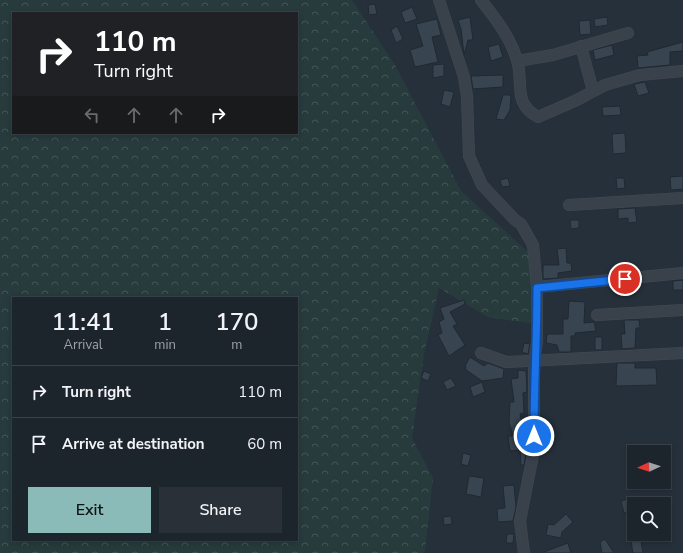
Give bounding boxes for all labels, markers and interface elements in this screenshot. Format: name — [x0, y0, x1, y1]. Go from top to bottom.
text: 110 m — [94, 23, 177, 61]
icon: right — [28, 28, 80, 80]
text: Turn right — [94, 59, 173, 83]
icon: left — [81, 104, 103, 126]
icon: ahead — [123, 104, 145, 126]
icon: ahead — [165, 104, 187, 126]
icon: right — [207, 104, 229, 126]
pin — [608, 262, 642, 296]
icon: arrive — [614, 268, 636, 290]
text: 11:41 — [51, 306, 115, 338]
text: 1 — [158, 306, 172, 338]
text: 170 — [215, 306, 258, 338]
text: Arrival — [64, 336, 103, 354]
text: min — [154, 336, 176, 354]
text: m — [231, 336, 242, 354]
icon: right — [28, 381, 50, 403]
text: Turn right — [62, 382, 131, 402]
text: 110 m — [238, 382, 282, 402]
position arrow — [513, 415, 555, 457]
icon: arrive — [28, 433, 50, 455]
text: Arrive at destination — [62, 434, 205, 454]
text: 60 m — [247, 434, 282, 454]
north arrow — [627, 445, 671, 489]
map controls — [627, 445, 671, 541]
button: Exit — [28, 487, 151, 533]
button: Share — [159, 487, 282, 533]
button: search — [627, 497, 671, 541]

